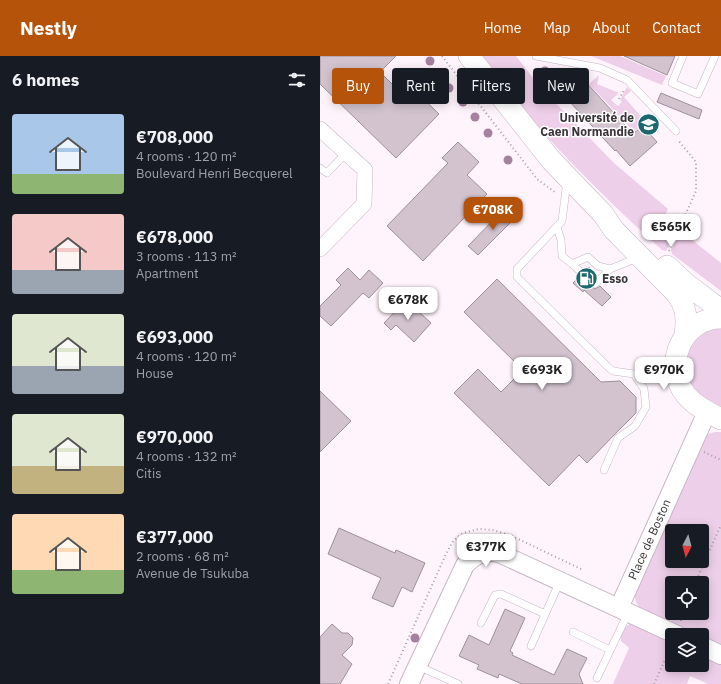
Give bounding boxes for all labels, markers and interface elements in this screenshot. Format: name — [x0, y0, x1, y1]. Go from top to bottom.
text: Nestly — [20, 16, 77, 40]
text: Home — [484, 19, 521, 37]
text: Map — [543, 19, 570, 37]
text: About — [592, 19, 630, 37]
text: Contact — [652, 19, 701, 37]
chip: Buy — [332, 68, 384, 104]
chip: Rent — [392, 68, 449, 104]
chip: Filters — [457, 68, 525, 104]
chip: New — [533, 68, 589, 104]
text: 6 homes — [12, 69, 79, 91]
icon: filters — [286, 69, 308, 91]
place label: Université de Caen Normandie — [540, 110, 634, 139]
school or university icon: Université de Caen Normandie — [636, 112, 662, 138]
text: €708,000 — [136, 126, 213, 148]
icon: home — [44, 130, 92, 178]
text: 4 rooms · 120 m² — [136, 148, 237, 165]
text: Boulevard Henri Becquerel — [136, 165, 293, 182]
pin: €708K — [465, 197, 521, 231]
text: €708K — [473, 201, 513, 218]
pin: €565K — [643, 214, 699, 248]
text: €565K — [651, 218, 691, 235]
text: €678,000 — [136, 226, 213, 248]
icon: home — [44, 230, 92, 278]
text: 3 rooms · 113 m² — [136, 248, 237, 265]
text: Apartment — [136, 265, 199, 282]
fuel station icon: Esso — [574, 266, 600, 292]
place label: Esso — [602, 271, 628, 286]
pin: €678K — [380, 287, 436, 321]
text: €678K — [388, 291, 428, 308]
text: €693,000 — [136, 326, 213, 348]
icon: home — [44, 330, 92, 378]
text: 4 rooms · 120 m² — [136, 348, 237, 365]
pin: €693K — [514, 357, 570, 391]
pin: €970K — [636, 357, 692, 391]
text: €693K — [522, 361, 562, 378]
text: €970K — [644, 361, 684, 378]
text: House — [136, 365, 173, 382]
text: €970,000 — [136, 426, 213, 448]
icon: home — [44, 430, 92, 478]
text: 4 rooms · 132 m² — [136, 448, 237, 465]
text: Citis — [136, 465, 161, 482]
street label: Place de Boston — [625, 497, 674, 582]
north arrow — [665, 524, 709, 568]
map controls — [665, 524, 709, 672]
text: €377,000 — [136, 526, 213, 548]
icon: home — [44, 530, 92, 578]
pin: €377K — [458, 534, 514, 568]
text: €377K — [466, 538, 506, 555]
text: 2 rooms · 68 m² — [136, 548, 229, 565]
text: Avenue de Tsukuba — [136, 565, 249, 582]
button: locate — [665, 576, 709, 620]
button: layers — [665, 628, 709, 672]

